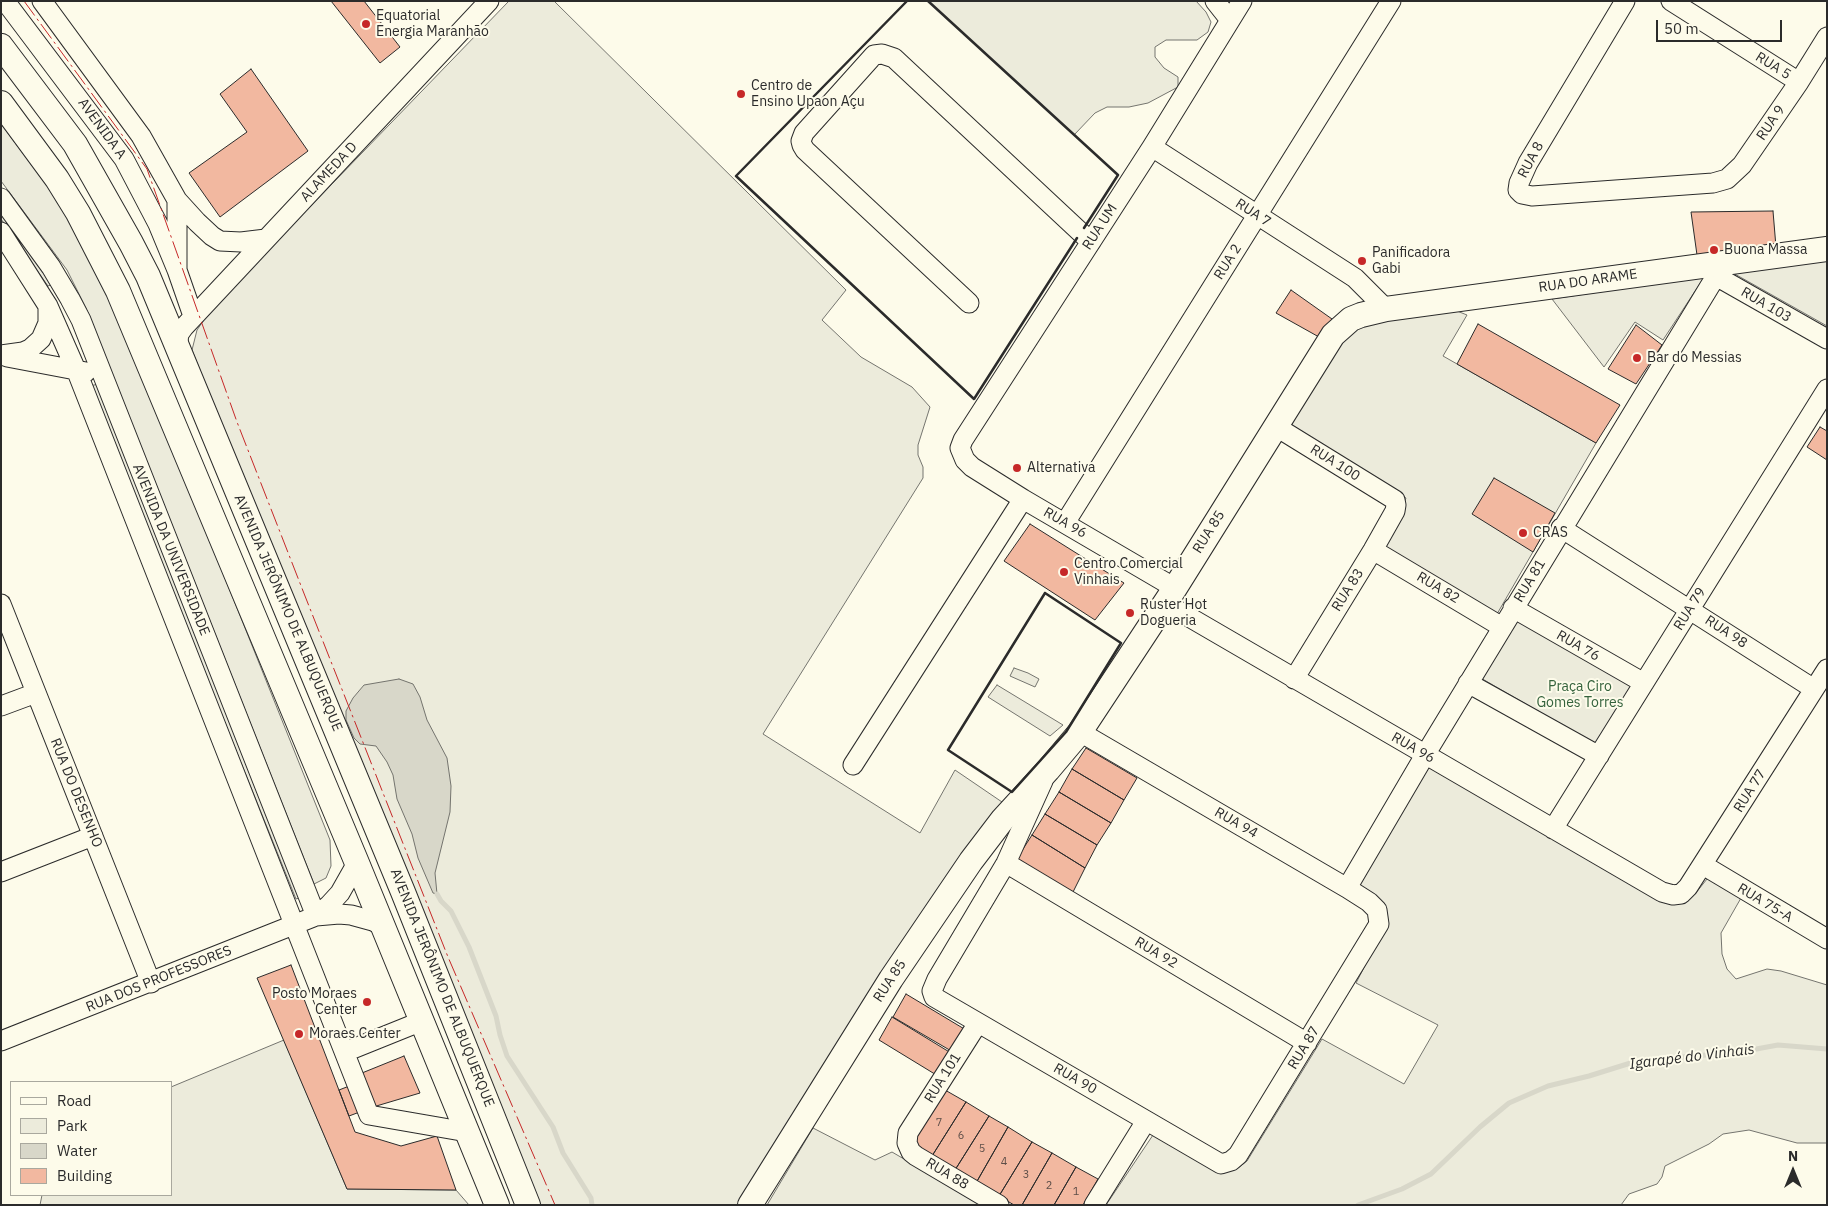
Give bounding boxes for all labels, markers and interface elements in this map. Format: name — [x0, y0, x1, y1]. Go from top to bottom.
place label: Equatorial Energia Maranhão — [376, 8, 489, 40]
scale bar — [1658, 10, 1784, 42]
marker: Equatorial Energia Maranhão — [360, 18, 372, 30]
text: 50 m — [1664, 19, 1699, 38]
street label: RUA 5 — [1752, 49, 1794, 83]
place label: Centro de Ensino Upaon Açu — [751, 78, 865, 110]
marker: Centro de Ensino Upaon Açu — [735, 88, 747, 100]
street label: AVENIDA A — [74, 95, 130, 163]
street label: RUA 9 — [1753, 102, 1789, 144]
street label: ALAMEDA D — [297, 139, 361, 205]
street label: RUA 8 — [1514, 139, 1548, 181]
street label: RUA 7 — [1232, 195, 1274, 231]
street label: RUA UM — [1079, 201, 1121, 253]
street label: RUA 2 — [1211, 241, 1245, 283]
place label: Buona Massa — [1724, 242, 1808, 258]
marker: Buona Massa — [1708, 244, 1720, 256]
place label: Panificadora Gabi — [1372, 245, 1450, 278]
marker: Panificadora Gabi — [1356, 255, 1368, 267]
street label: RUA DO ARAME — [1538, 266, 1638, 296]
street label: RUA 103 — [1738, 284, 1794, 326]
place label: Bar do Messias — [1647, 350, 1742, 366]
marker: Bar do Messias — [1631, 352, 1643, 364]
street label: RUA 100 — [1307, 441, 1363, 485]
place label: Alternativa — [1027, 460, 1095, 476]
street label: AVENIDA DA UNIVERSIDADE — [129, 462, 213, 638]
marker: Alternativa — [1011, 462, 1023, 474]
street label: AVENIDA JERÔNIMO DE ALBUQUERQUE — [230, 492, 346, 734]
street label: RUA 96 — [1040, 504, 1090, 542]
street label: RUA 85 — [1189, 508, 1229, 556]
place label: CRAS — [1533, 525, 1568, 541]
marker: CRAS — [1517, 527, 1529, 539]
place label: Centro Comercial Vinhais — [1074, 556, 1183, 588]
street label: RUA 81 — [1511, 556, 1549, 606]
marker: Centro Comercial Vinhais — [1058, 566, 1070, 578]
street label: RUA 83 — [1328, 566, 1368, 614]
street label: RUA 82 — [1413, 569, 1463, 607]
street label: RUA 79 — [1670, 585, 1710, 633]
place label: Ruster Hot Dogueria — [1140, 597, 1207, 630]
marker: Ruster Hot Dogueria — [1124, 607, 1136, 619]
street label: RUA 98 — [1702, 612, 1750, 652]
street label: RUA 76 — [1553, 627, 1603, 665]
park label: Praça Ciro Gomes Torres — [1536, 679, 1624, 712]
street label: RUA 96 — [1388, 729, 1438, 767]
street label: RUA DO DESENHO — [46, 736, 106, 850]
street label: RUA 77 — [1730, 767, 1770, 815]
street label: RUA 94 — [1211, 804, 1261, 842]
street label: AVENIDA JERÔNIMO DE ALBUQUERQUE — [386, 866, 498, 1110]
street label: RUA 75-A — [1734, 880, 1796, 926]
street label: RUA 92 — [1131, 934, 1181, 972]
street label: RUA DOS PROFESSORES — [84, 942, 234, 1016]
street label: RUA 85 — [870, 957, 910, 1005]
place label: Posto Moraes Center — [272, 986, 357, 1019]
marker: Posto Moraes Center — [361, 996, 373, 1008]
street label: RUA 87 — [1285, 1023, 1323, 1073]
place label: Moraes Center — [309, 1026, 401, 1042]
marker: Moraes Center — [293, 1028, 305, 1040]
water label: Igarapé do Vinhais — [1628, 1040, 1756, 1074]
street label: RUA 101 — [921, 1050, 965, 1106]
street label: RUA 90 — [1050, 1060, 1100, 1098]
legend — [10, 1081, 172, 1196]
text: Road — [57, 1091, 92, 1110]
text: Park — [57, 1116, 87, 1135]
house number: 7 — [936, 1116, 942, 1130]
house number: 6 — [958, 1129, 964, 1143]
text: Water — [57, 1141, 97, 1160]
house number: 5 — [979, 1142, 985, 1156]
north arrow — [1768, 1146, 1818, 1196]
text: N — [1788, 1147, 1798, 1165]
street label: RUA 88 — [922, 1155, 972, 1193]
house number: 4 — [1001, 1155, 1007, 1169]
text: Building — [57, 1166, 112, 1185]
house number: 3 — [1023, 1168, 1029, 1182]
house number: 2 — [1046, 1179, 1052, 1193]
house number: 1 — [1073, 1185, 1079, 1199]

